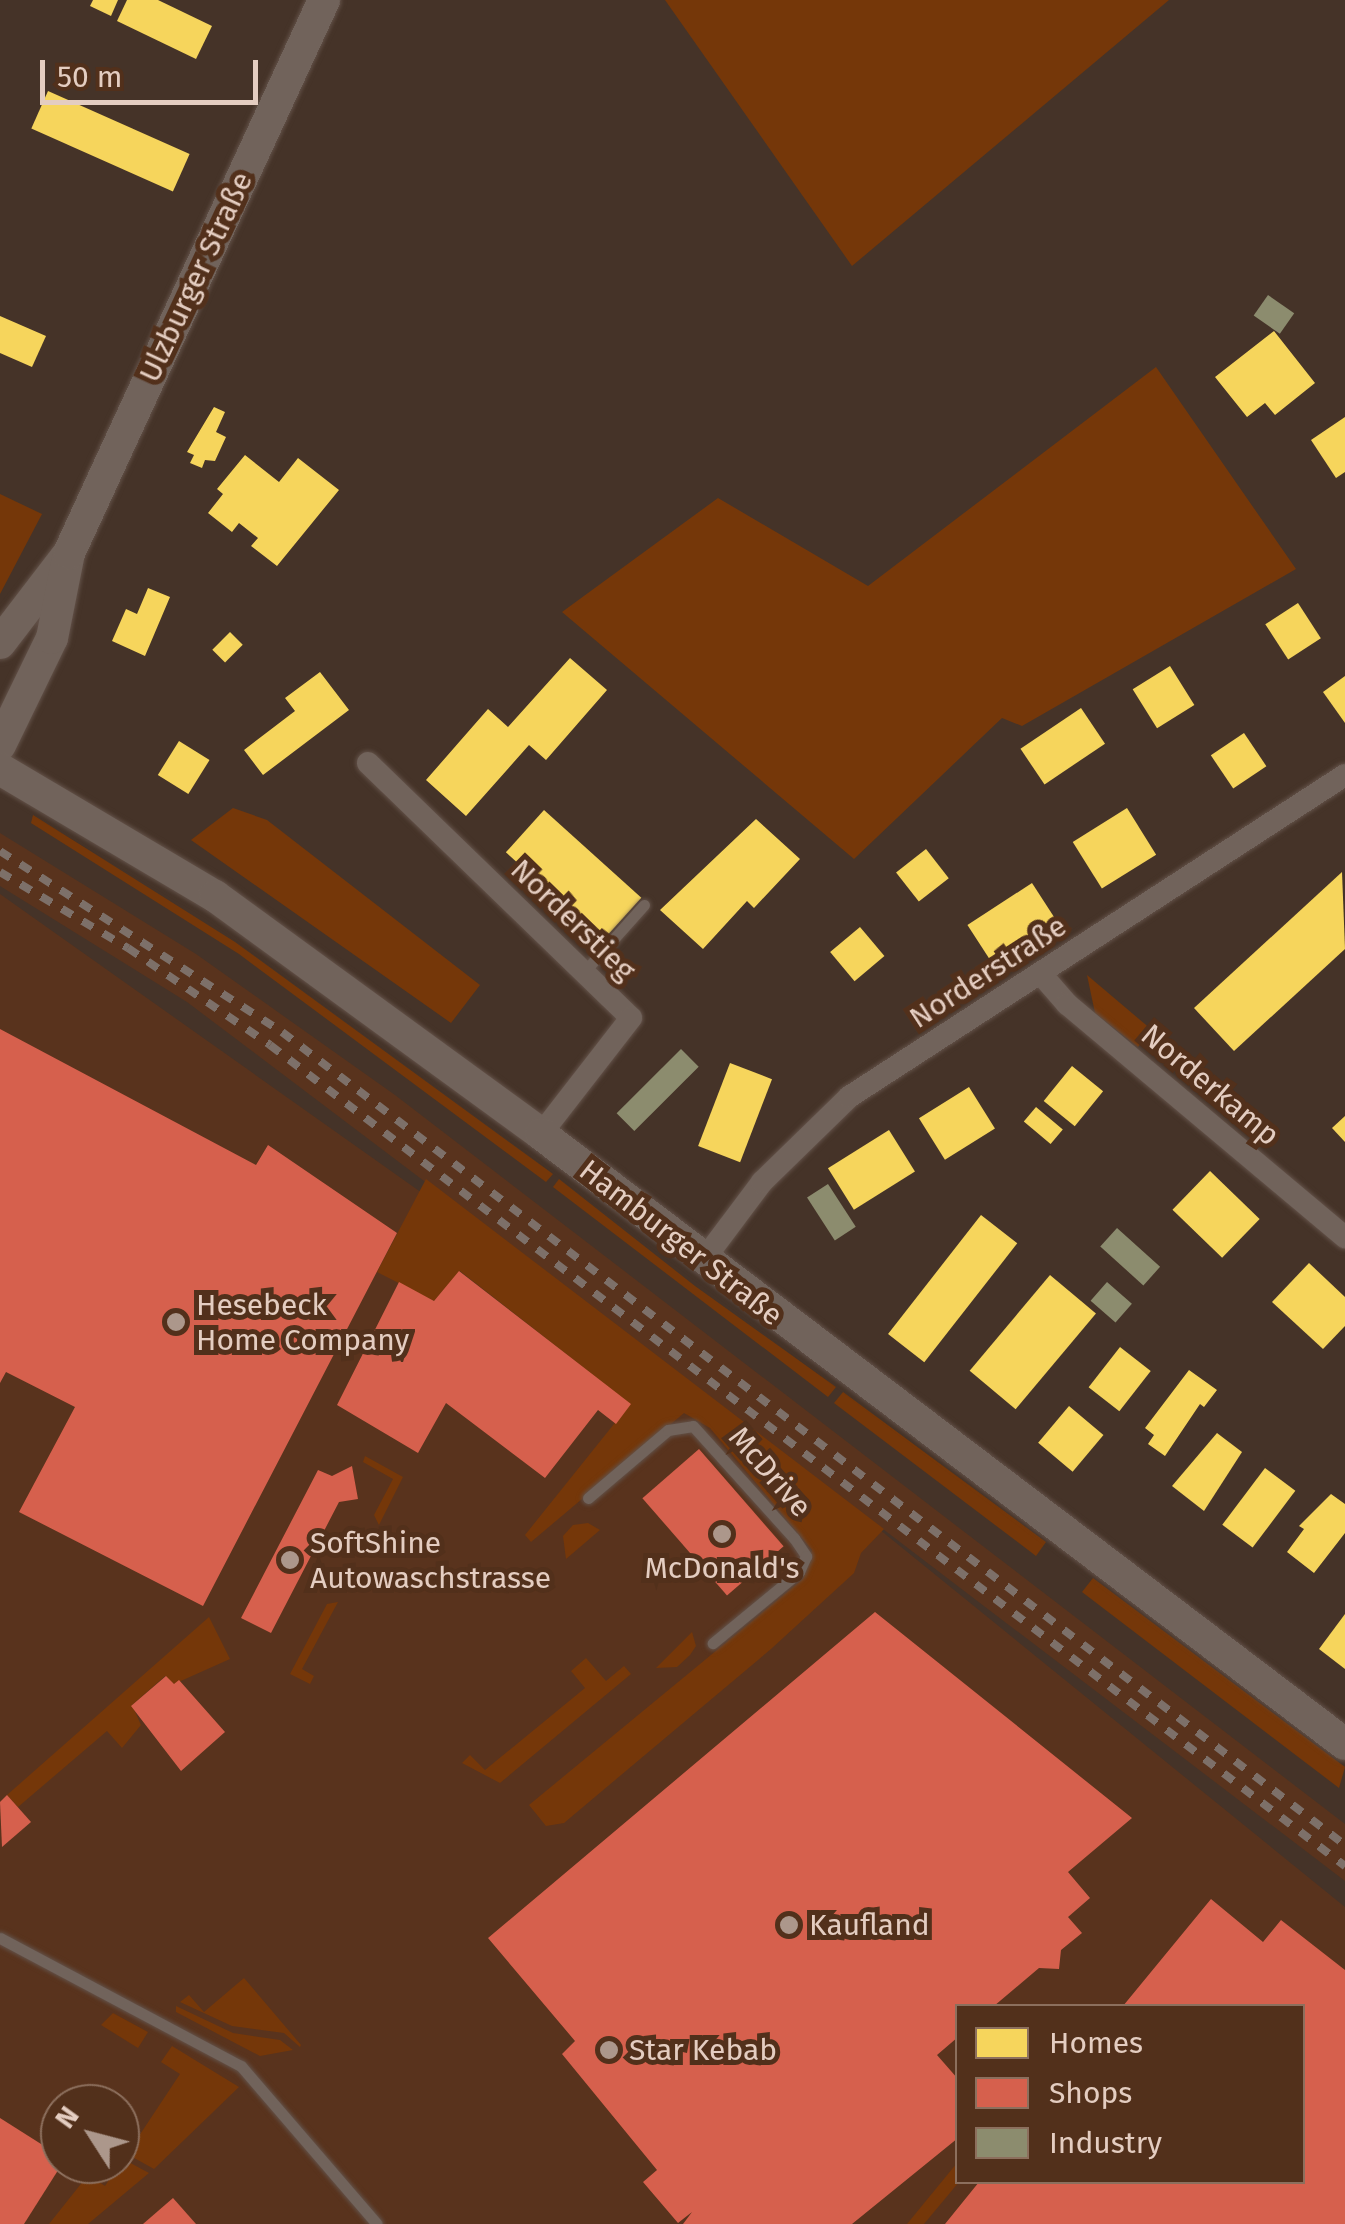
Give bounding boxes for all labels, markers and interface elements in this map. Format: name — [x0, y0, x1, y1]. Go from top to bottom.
scale bar — [45, 40, 262, 102]
text: 50 m — [57, 59, 122, 95]
street label: Ulzburger Straße — [132, 166, 260, 388]
street label: Norderstieg — [503, 852, 643, 988]
street label: Norderstraße — [903, 908, 1073, 1036]
street label: Norderkamp — [1134, 1017, 1286, 1153]
street label: Hamburger Straße — [572, 1152, 790, 1334]
place label: Hesebeck Home Company — [196, 1287, 409, 1358]
marker: Hesebeck Home Company — [165, 1311, 187, 1333]
street label: McDrive — [721, 1419, 819, 1525]
marker: McDonald's — [711, 1523, 733, 1545]
place label: SoftShine Autowaschstrasse — [310, 1525, 551, 1596]
marker: SoftShine Autowaschstrasse — [279, 1549, 301, 1571]
place label: McDonald's — [645, 1550, 799, 1586]
place label: Kaufland — [809, 1907, 930, 1943]
marker: Kaufland — [778, 1914, 800, 1936]
legend — [955, 2004, 1305, 2184]
text: Homes — [1049, 2025, 1143, 2061]
place label: Star Kebab — [629, 2032, 777, 2068]
marker: Star Kebab — [598, 2039, 620, 2061]
text: Shops — [1049, 2075, 1132, 2111]
north arrow — [40, 2084, 140, 2184]
text: N — [48, 2100, 86, 2134]
text: Industry — [1049, 2125, 1162, 2161]

